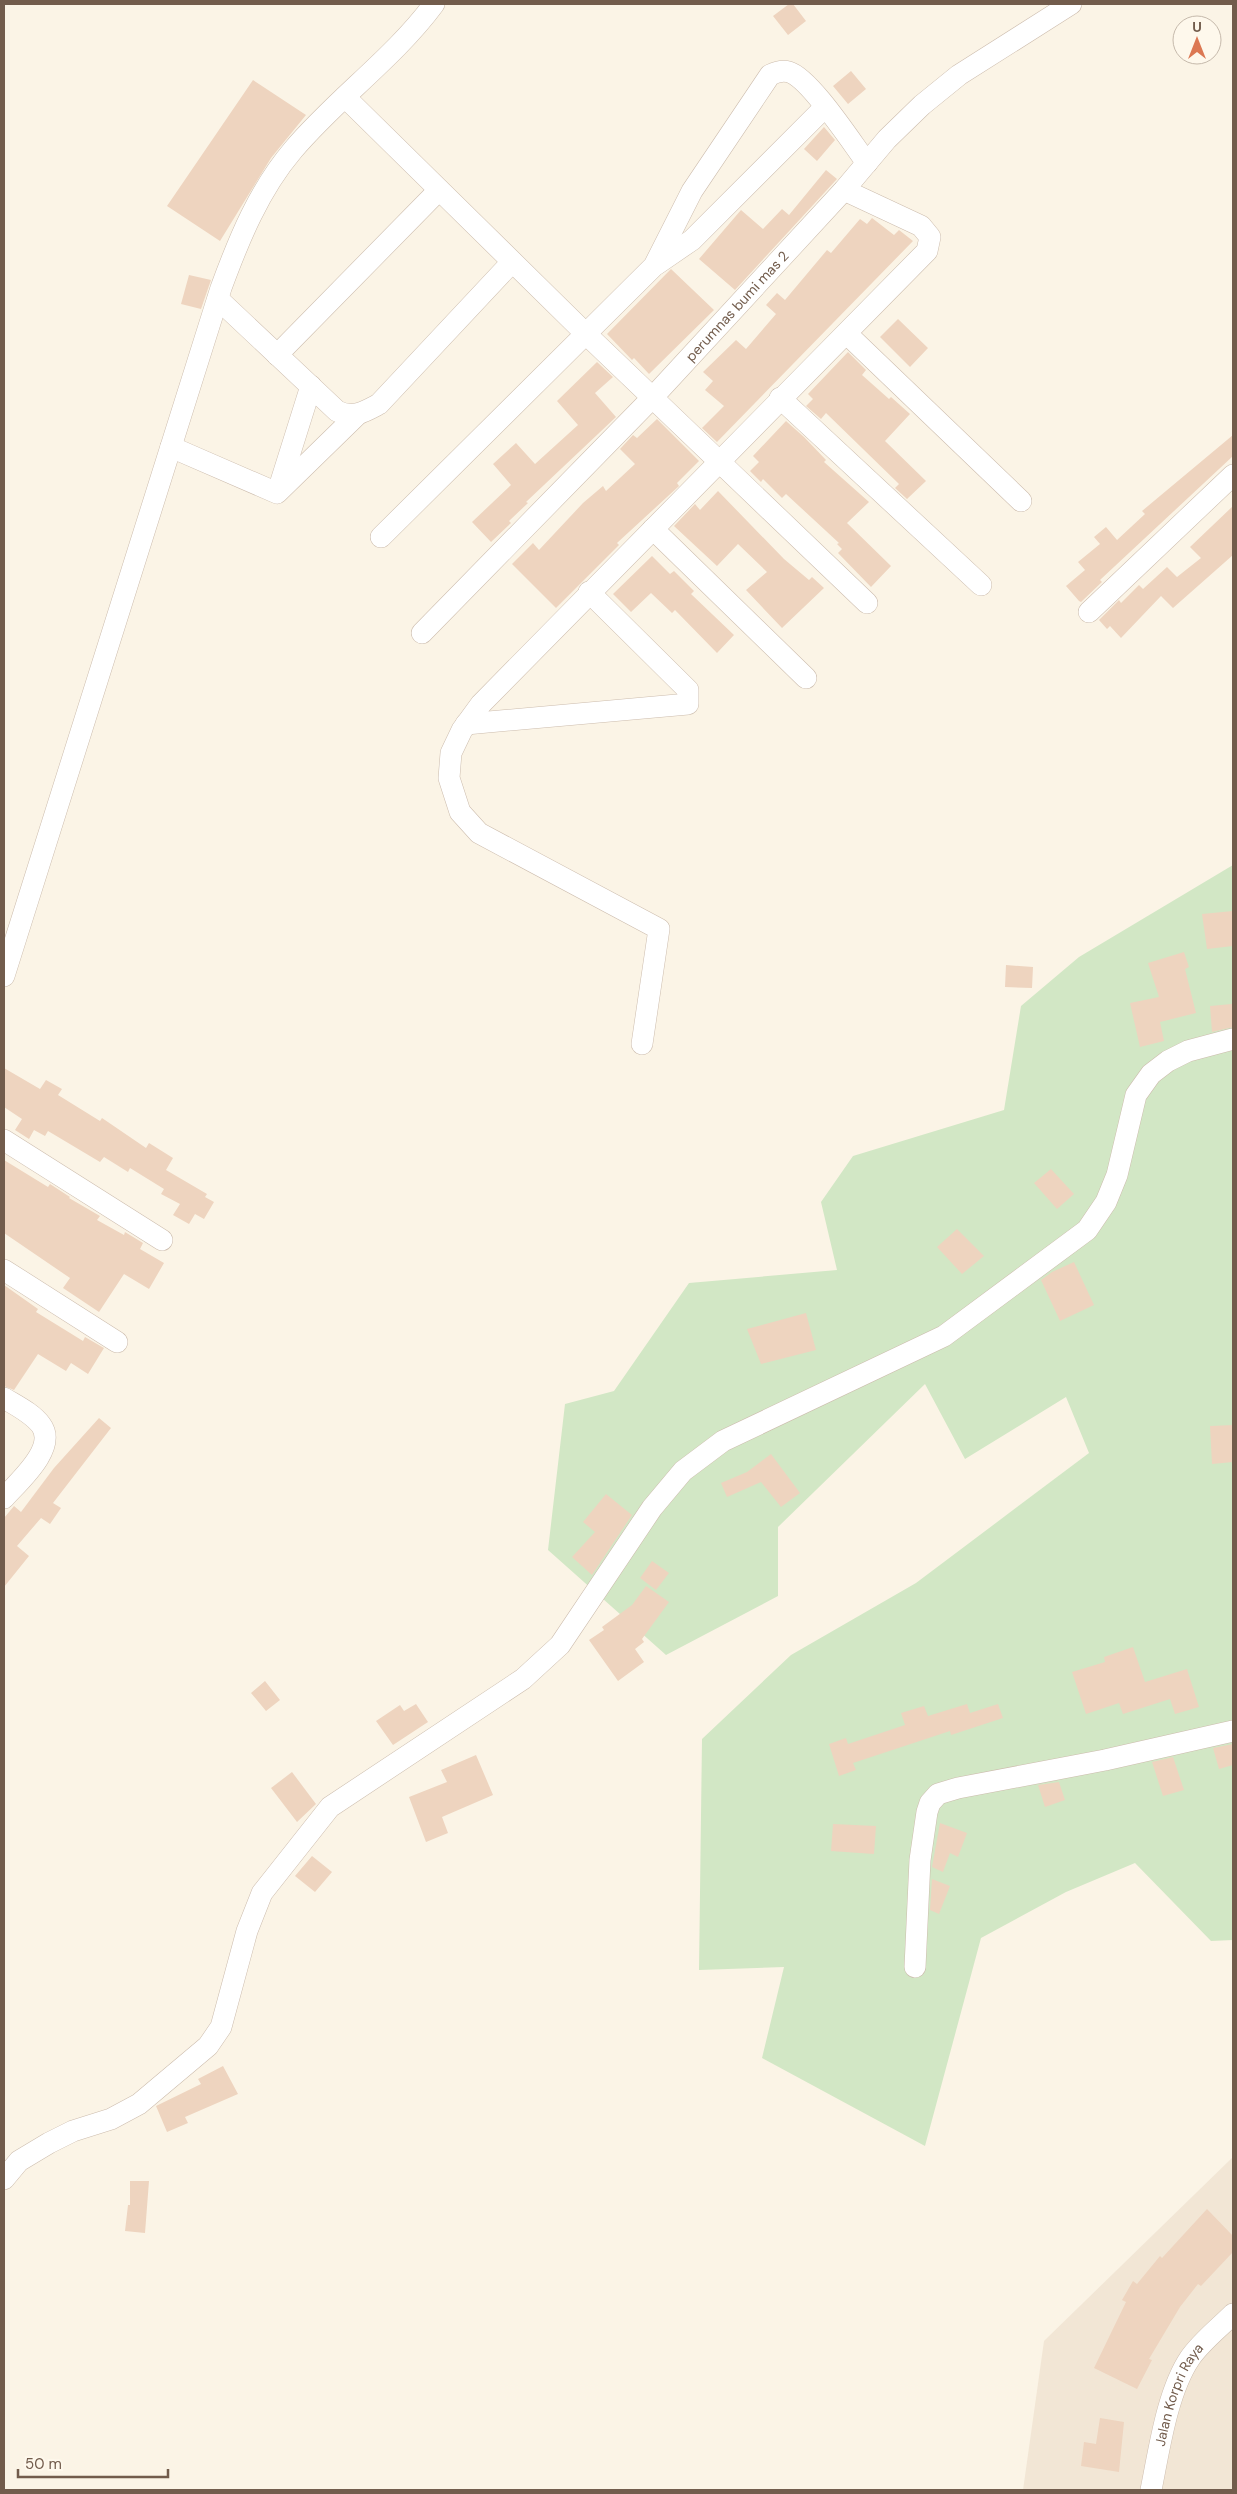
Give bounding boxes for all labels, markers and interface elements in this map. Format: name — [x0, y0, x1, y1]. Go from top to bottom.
north arrow — [1172, 15, 1222, 65]
text: U — [1192, 18, 1202, 36]
street label: perumnas bumi mas 2 — [681, 247, 792, 365]
street label: Jalan Korpri Raya — [1151, 2339, 1207, 2448]
scale bar — [18, 2446, 168, 2478]
text: 50 m — [25, 2454, 62, 2474]

